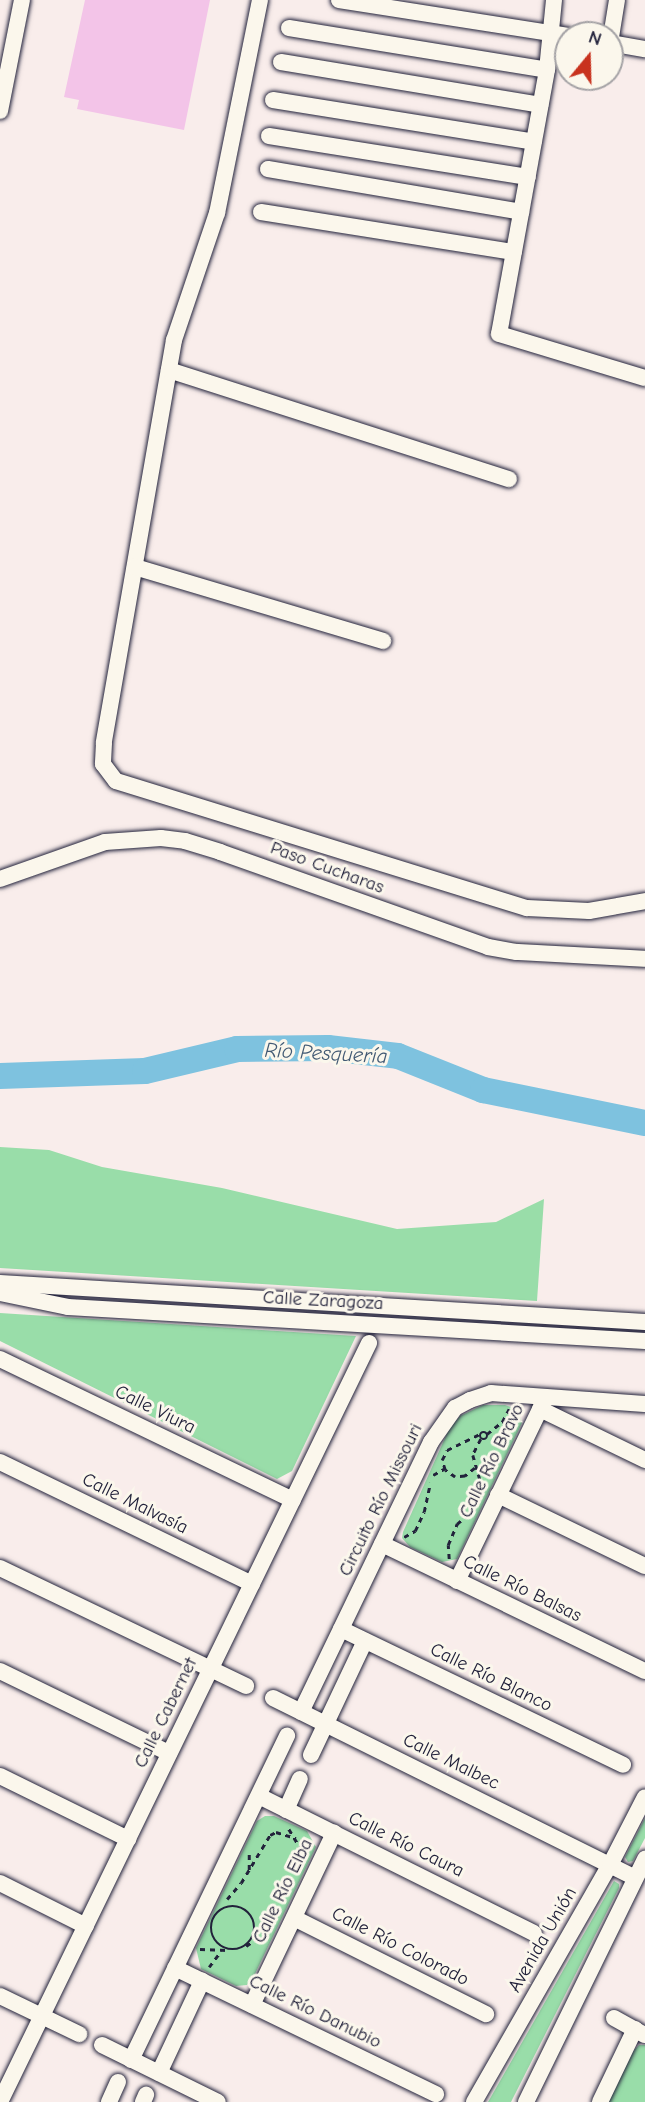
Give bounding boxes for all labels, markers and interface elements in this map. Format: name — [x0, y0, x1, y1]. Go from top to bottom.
north arrow — [554, 21, 624, 91]
text: N — [586, 26, 605, 50]
street label: Paso Cucharas — [267, 837, 387, 899]
water label: Río Pesquería — [264, 1037, 388, 1069]
street label: Calle Zaragoza — [262, 1286, 384, 1316]
street label: Calle Viura — [111, 1381, 199, 1439]
street label: Calle Río Bravo — [455, 1400, 529, 1522]
street label: Circuito Río Missouri — [334, 1420, 428, 1580]
street label: Calle Malvasía — [78, 1469, 192, 1539]
street label: Calle Río Balsas — [459, 1550, 585, 1628]
street label: Calle Río Blanco — [426, 1639, 556, 1717]
street label: Calle Cabernet — [129, 1654, 203, 1772]
street label: Calle Malbec — [399, 1729, 503, 1795]
street label: Calle Río Caura — [344, 1807, 468, 1883]
street label: Calle Río Elba — [248, 1835, 318, 1947]
street label: Avenida Unión — [504, 1883, 582, 1997]
street label: Calle Río Colorado — [328, 1903, 472, 1991]
street label: Calle Río Danubio — [245, 1970, 385, 2054]

